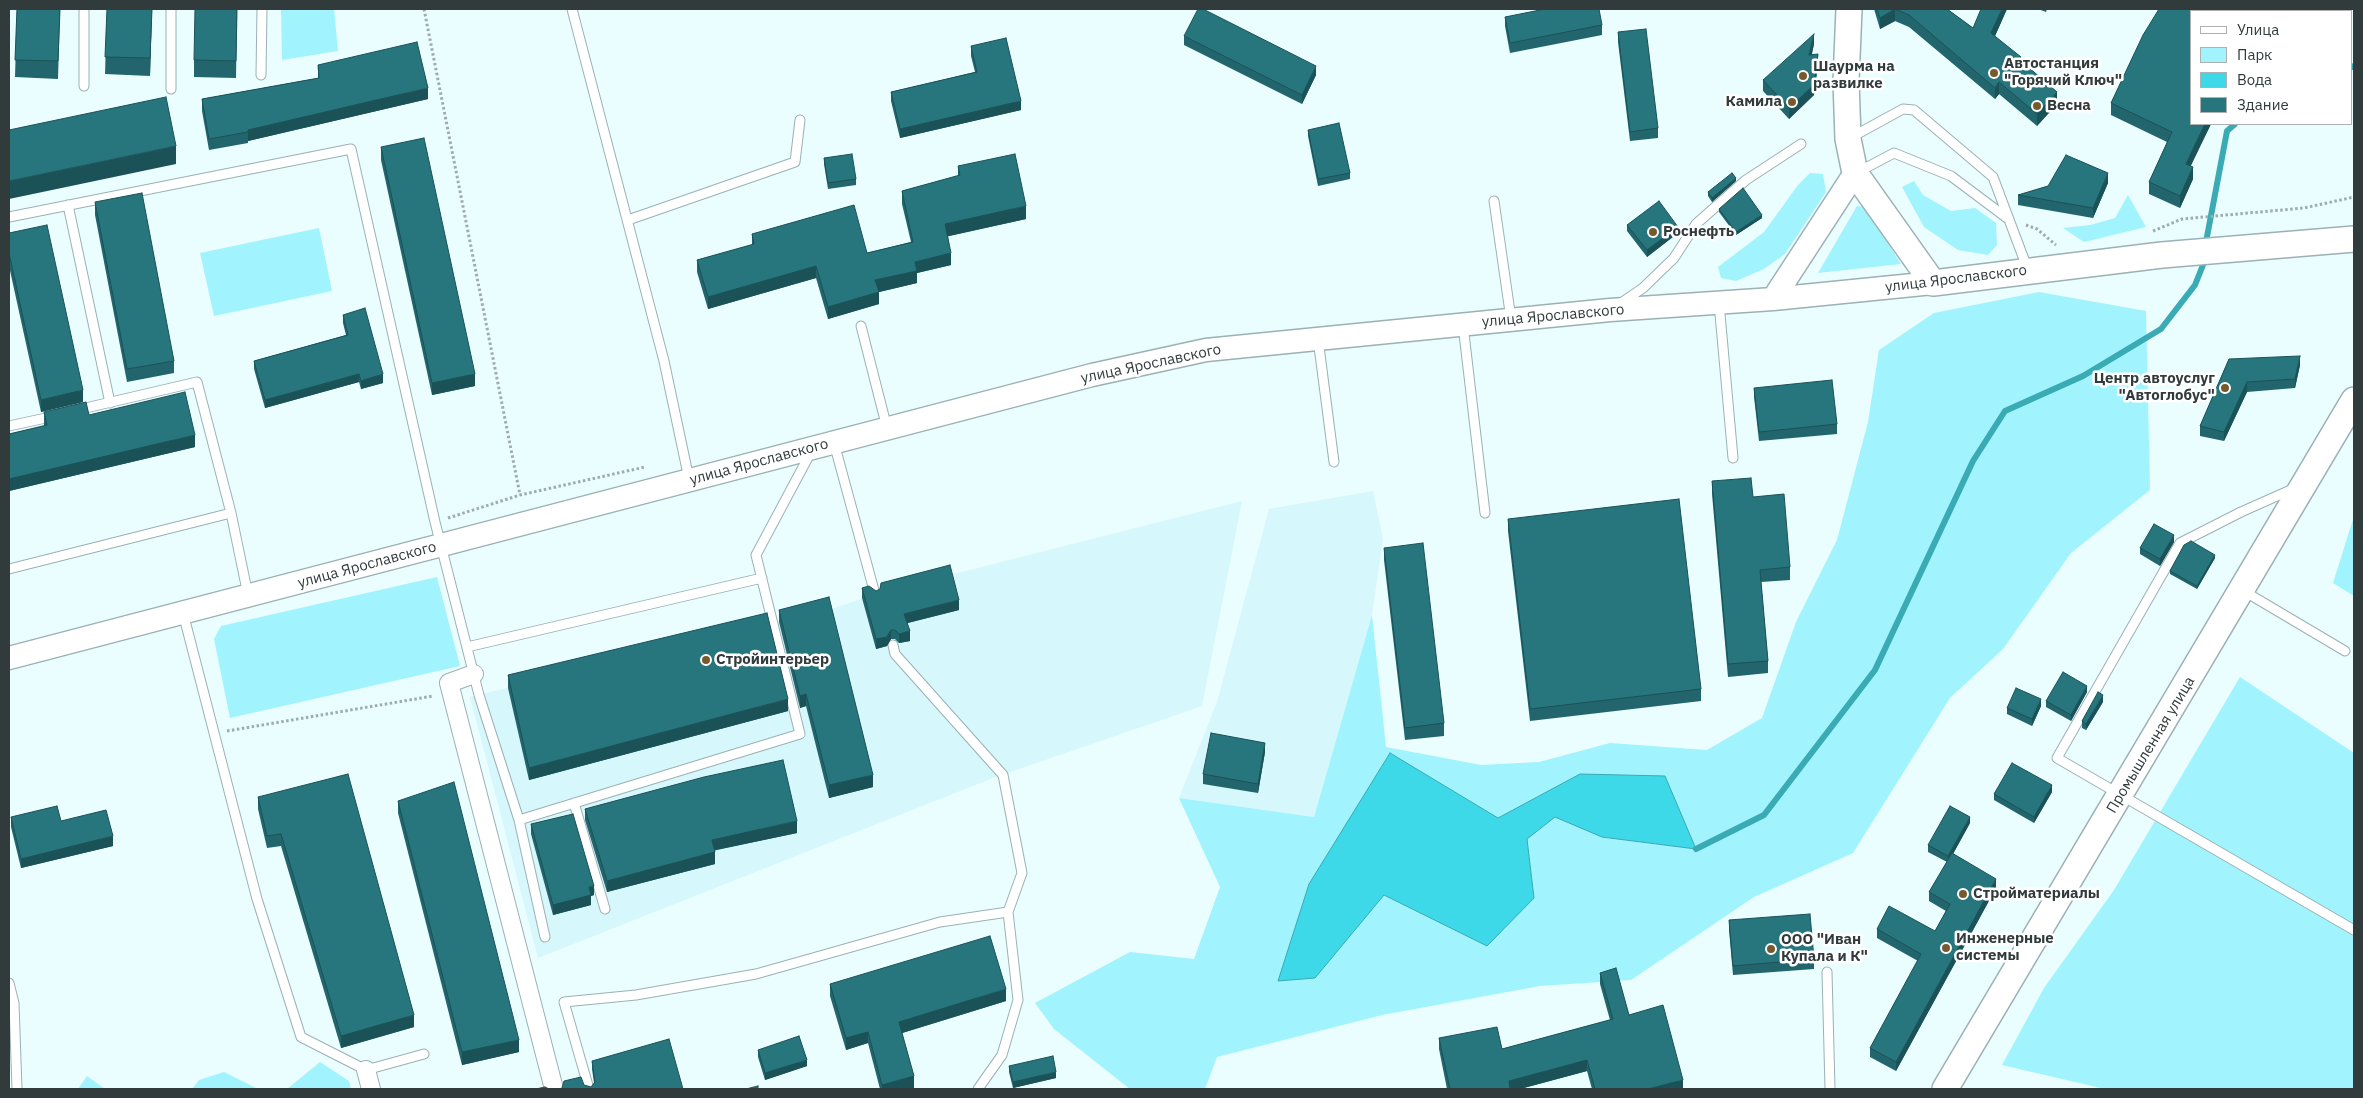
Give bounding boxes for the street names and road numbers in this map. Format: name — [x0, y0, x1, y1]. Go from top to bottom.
street label: улица Ярославского — [1884, 261, 2028, 297]
street label: улица Ярославского — [1481, 301, 1625, 331]
street label: улица Ярославского — [1079, 340, 1223, 388]
street label: улица Ярославского — [688, 435, 830, 489]
street label: улица Ярославского — [296, 538, 438, 592]
street label: Промышленная улица — [2103, 673, 2199, 817]

